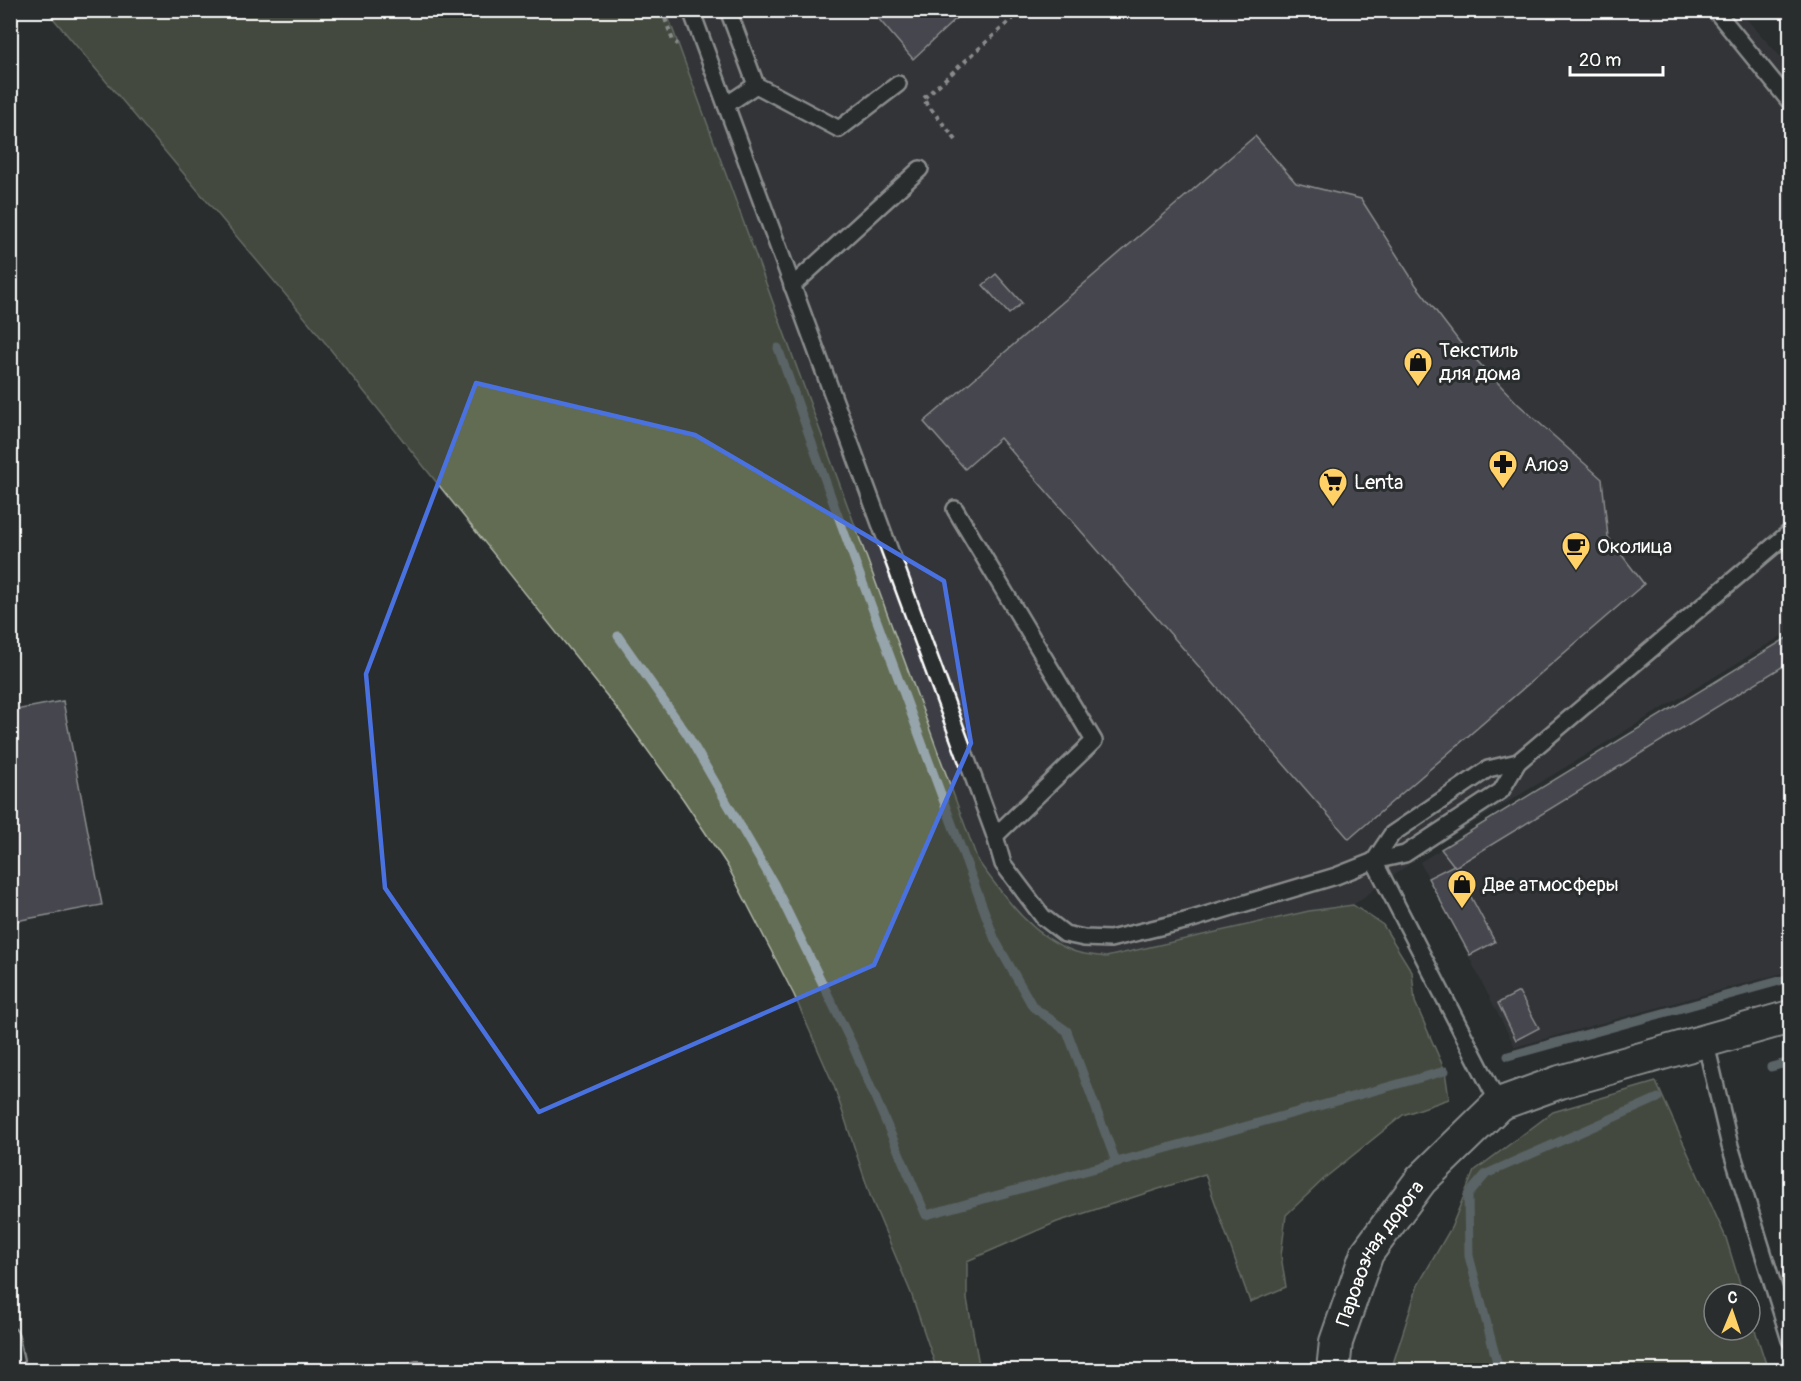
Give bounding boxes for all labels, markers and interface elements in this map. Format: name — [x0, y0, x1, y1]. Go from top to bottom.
scale bar — [1570, 39, 1663, 77]
text: 20 m — [1579, 49, 1621, 72]
place label: Текстиль для дома — [1439, 338, 1520, 386]
shop icon: Текстиль для дома — [1402, 346, 1434, 388]
pharmacy icon: Алоэ — [1487, 448, 1519, 490]
place label: Алоэ — [1524, 452, 1569, 477]
supermarket icon: Lenta — [1317, 466, 1349, 508]
place label: Lenta — [1354, 470, 1403, 495]
cafe icon: Околица — [1560, 530, 1592, 572]
place label: Околица — [1597, 534, 1672, 559]
shop icon: Две атмосферы — [1446, 868, 1478, 910]
place label: Две атмосферы — [1482, 872, 1619, 897]
street label: Паровозная дорога — [1330, 1175, 1429, 1329]
north arrow — [1702, 1282, 1762, 1342]
text: С — [1727, 1288, 1738, 1308]

